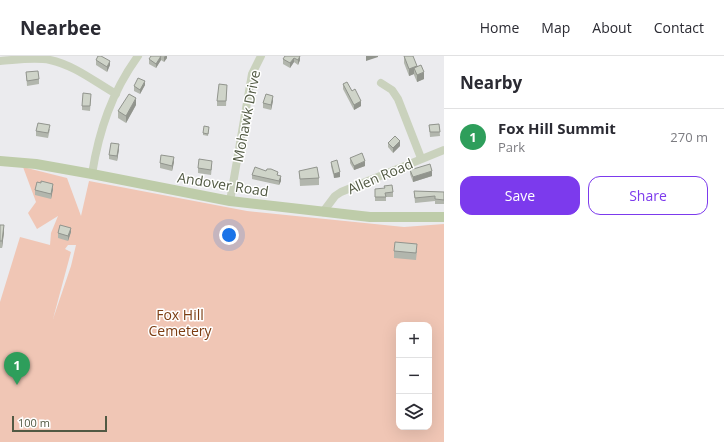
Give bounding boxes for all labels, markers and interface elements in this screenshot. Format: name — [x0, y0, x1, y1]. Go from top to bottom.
text: Nearbee — [20, 15, 101, 41]
text: Home — [480, 18, 519, 37]
text: Map — [541, 18, 570, 37]
text: About — [592, 18, 632, 37]
text: Contact — [654, 18, 704, 37]
street label: Mohawk Drive — [228, 68, 264, 164]
text: Nearby — [460, 71, 522, 94]
text: Fox Hill Summit — [498, 118, 616, 138]
text: 1 — [469, 128, 477, 146]
text: 270 m — [670, 128, 708, 146]
text: Park — [498, 138, 525, 156]
street label: Allen Road — [344, 154, 416, 198]
street label: Andover Road — [176, 167, 270, 201]
button: Save — [460, 176, 580, 215]
button: Share — [588, 176, 708, 215]
your location — [219, 225, 239, 245]
park label: Fox Hill Cemetery — [148, 305, 213, 340]
map controls — [396, 322, 432, 430]
button: + — [396, 322, 432, 358]
pin: 1 — [4, 352, 30, 385]
button: − — [396, 358, 432, 394]
button: layers — [396, 394, 432, 430]
scale bar — [12, 414, 107, 433]
text: 100 m — [18, 415, 50, 430]

